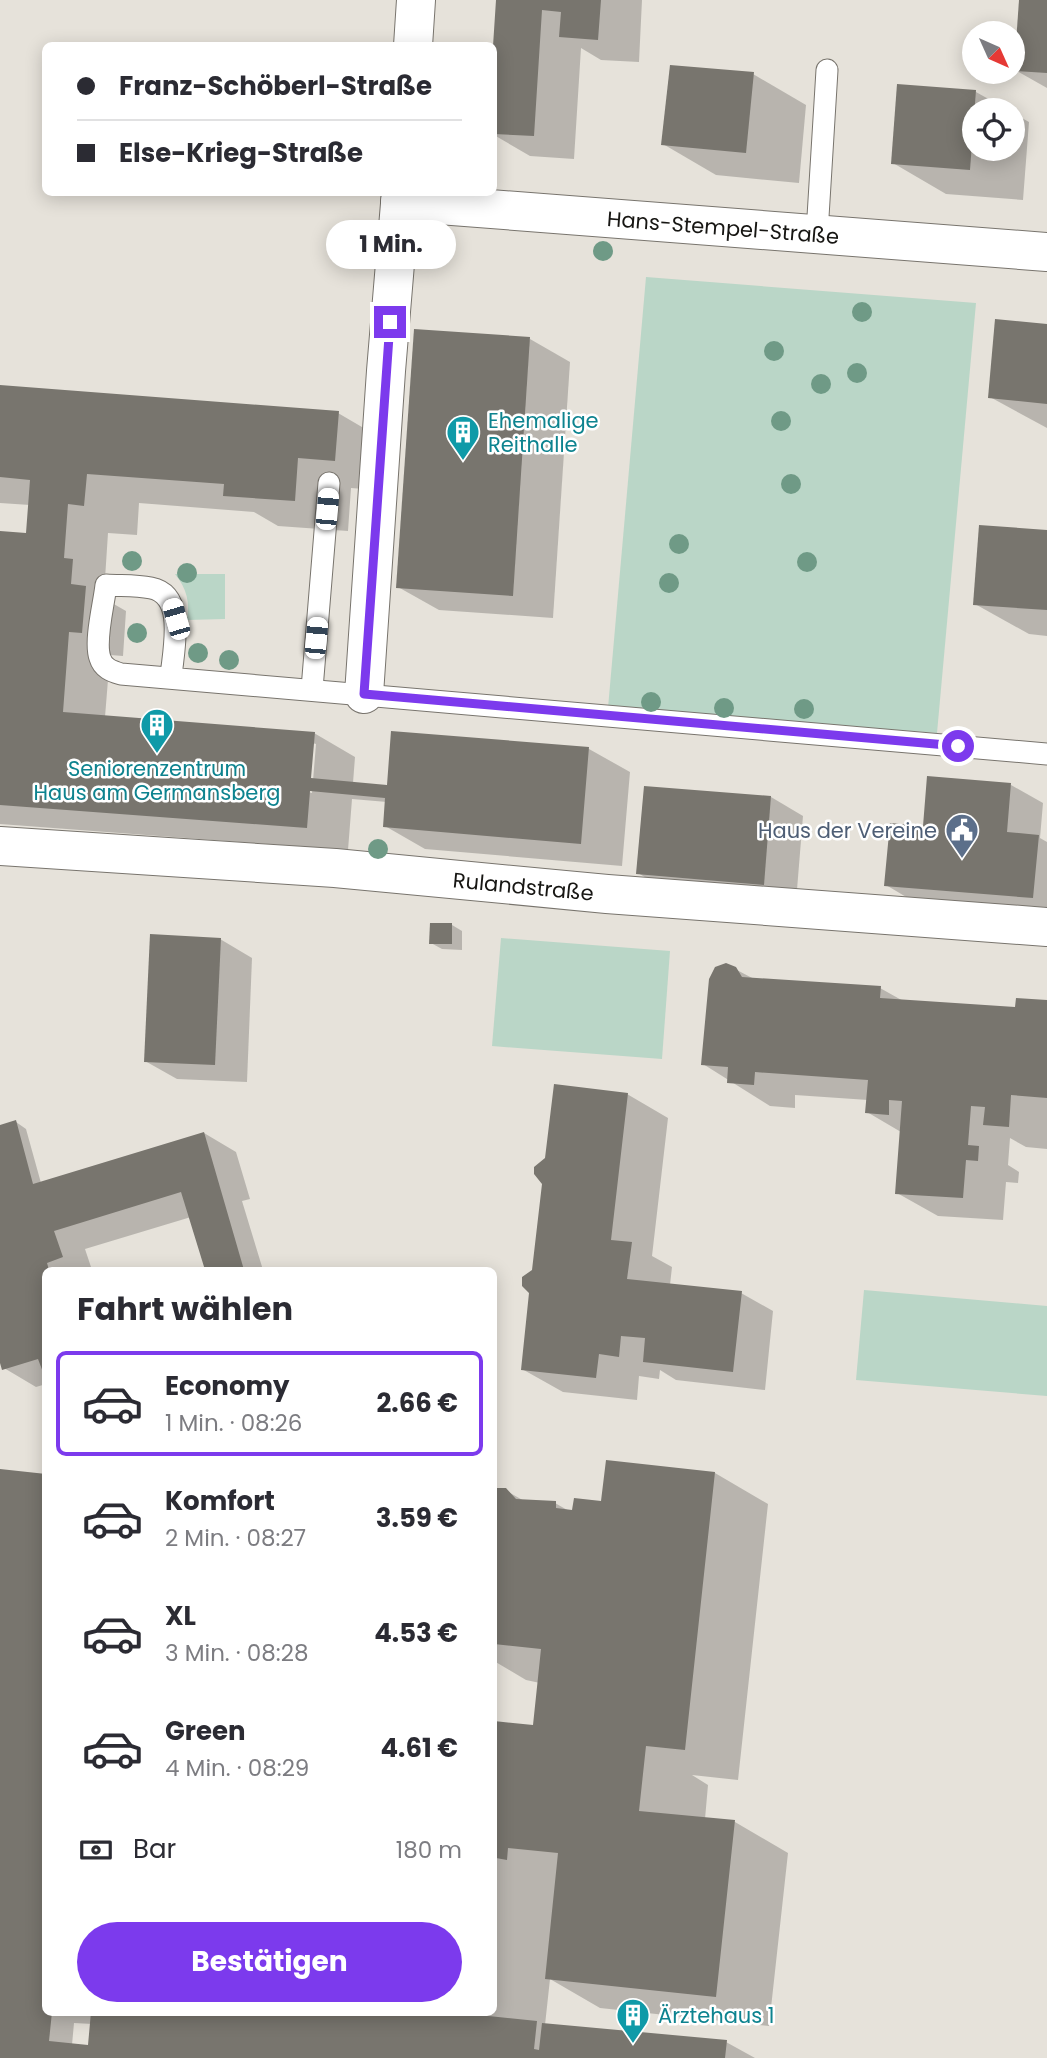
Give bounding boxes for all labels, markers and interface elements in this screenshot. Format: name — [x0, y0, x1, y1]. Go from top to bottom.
north arrow — [962, 21, 1026, 84]
map controls — [962, 21, 1025, 161]
text: Franz-Schöberl-Straße — [119, 68, 432, 104]
button: locate — [962, 98, 1025, 161]
text: Else-Krieg-Straße — [119, 135, 363, 171]
street label: Hans-Stempel-Straße — [606, 204, 840, 250]
callout: 1 Min. — [325, 220, 455, 270]
text: 1 Min. — [359, 228, 423, 260]
route end — [374, 306, 406, 338]
place label: Ehemalige Reithalle — [488, 406, 599, 459]
building icon: Ehemalige Reithalle — [444, 413, 482, 462]
car — [315, 487, 340, 531]
car — [161, 596, 192, 642]
car — [304, 616, 329, 660]
building icon: Seniorenzentrum Haus am Germansberg — [138, 706, 176, 755]
route start — [942, 730, 974, 762]
place label: Seniorenzentrum Haus am Germansberg — [34, 754, 280, 807]
public building icon: Haus der Vereine — [943, 811, 981, 860]
place label: Haus der Vereine — [758, 816, 937, 845]
street label: Rulandstraße — [452, 865, 595, 907]
text: Fahrt wählen — [77, 1286, 293, 1331]
text: Economy — [165, 1368, 289, 1404]
icon: car — [81, 1372, 144, 1435]
text: 2.66 € — [376, 1385, 458, 1421]
text: 1 Min. · 08:26 — [165, 1407, 302, 1439]
text: Komfort — [165, 1483, 275, 1519]
icon: car — [81, 1487, 144, 1550]
text: 3.59 € — [376, 1500, 458, 1536]
text: 2 Min. · 08:27 — [165, 1522, 306, 1554]
text: XL — [165, 1598, 196, 1634]
icon: car — [81, 1602, 144, 1665]
text: 4.53 € — [374, 1615, 458, 1651]
text: 3 Min. · 08:28 — [165, 1637, 308, 1669]
text: Green — [165, 1713, 246, 1749]
icon: car — [81, 1717, 144, 1780]
text: 4.61 € — [381, 1730, 458, 1766]
text: 4 Min. · 08:29 — [165, 1752, 309, 1784]
icon: cash — [77, 1831, 115, 1869]
text: Bar — [133, 1831, 176, 1867]
text: 180 m — [396, 1834, 462, 1866]
button: Bestätigen — [77, 1922, 462, 2002]
building icon: Ärztehaus 1 — [614, 1996, 652, 2045]
place label: Ärztehaus 1 — [658, 2001, 775, 2030]

